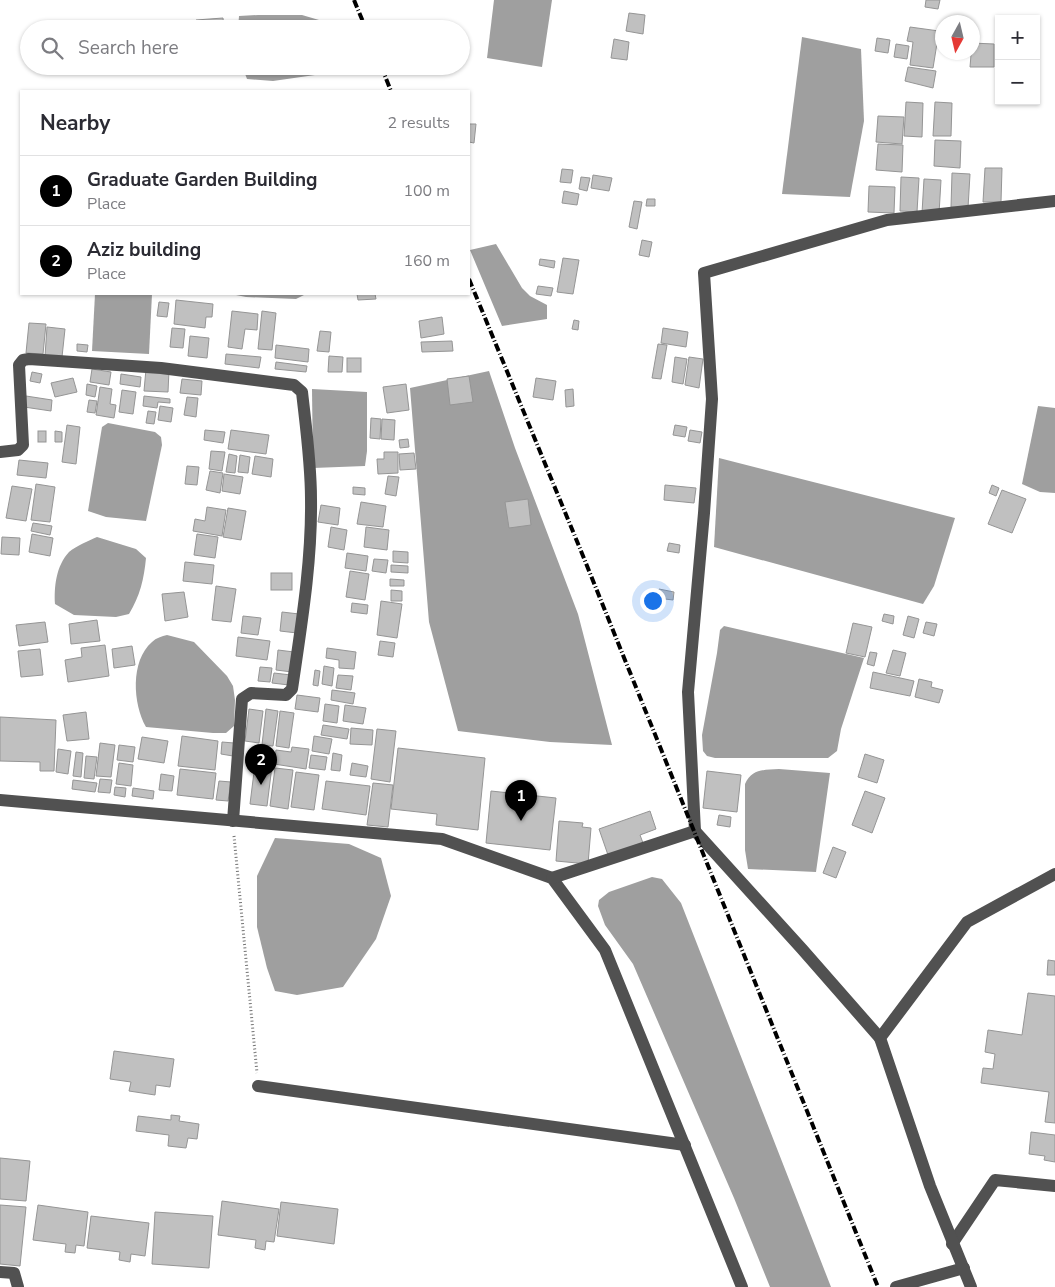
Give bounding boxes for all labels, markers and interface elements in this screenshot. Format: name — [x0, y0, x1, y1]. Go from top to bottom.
north arrow — [935, 15, 980, 60]
map controls — [995, 15, 1040, 105]
button: + — [995, 15, 1040, 60]
search box — [20, 20, 470, 75]
icon: search — [38, 34, 66, 62]
text: Search here — [78, 35, 179, 61]
button: − — [995, 60, 1040, 105]
text: Nearby — [40, 109, 110, 137]
text: 2 results — [388, 112, 450, 134]
text: Graduate Garden Building — [87, 167, 318, 193]
text: 1 — [51, 180, 61, 202]
text: 100 m — [403, 180, 450, 202]
text: Place — [87, 193, 126, 215]
text: Aziz building — [87, 237, 201, 263]
text: 2 — [51, 250, 61, 272]
text: 160 m — [403, 250, 450, 272]
text: Place — [87, 263, 126, 285]
your location — [640, 588, 666, 614]
pin: 2 — [245, 744, 277, 785]
pin: 1 — [505, 780, 537, 821]

